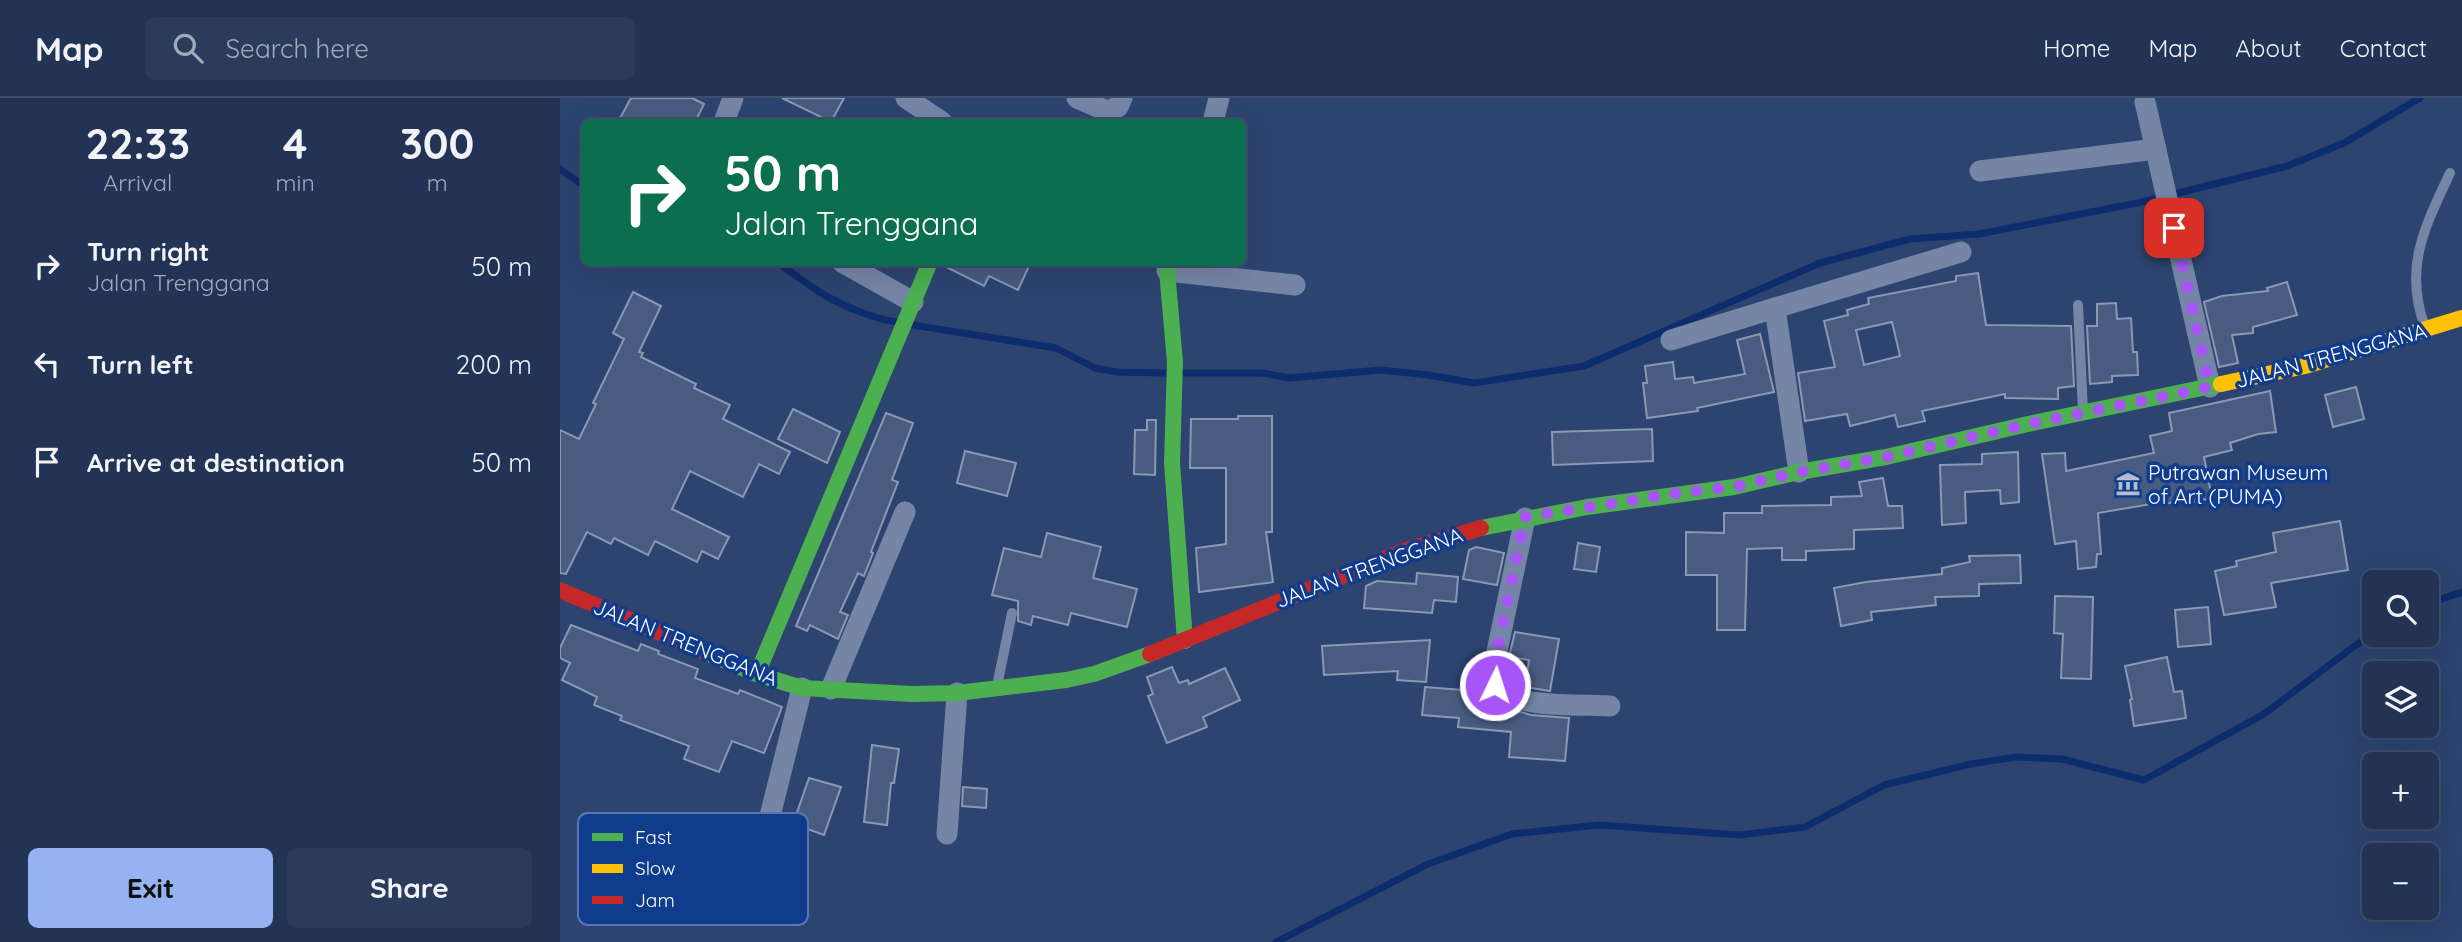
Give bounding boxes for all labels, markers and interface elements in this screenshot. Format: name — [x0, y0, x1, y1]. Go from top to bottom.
search box — [145, 17, 635, 80]
text: Map — [35, 28, 103, 69]
icon: search — [169, 29, 207, 67]
text: Search here — [225, 32, 369, 65]
text: Home — [2043, 33, 2110, 63]
text: Map — [2148, 33, 2197, 63]
text: About — [2235, 33, 2302, 63]
text: Contact — [2340, 33, 2427, 63]
text: 22:33 — [86, 117, 190, 170]
text: 4 — [283, 117, 307, 170]
text: 300 — [400, 117, 474, 170]
text: 50 m — [724, 142, 841, 203]
icon: right — [609, 147, 700, 238]
text: Arrival — [103, 168, 172, 197]
text: min — [276, 168, 315, 197]
text: m — [427, 168, 448, 197]
pin — [2144, 198, 2204, 258]
text: Jalan Trenggana — [724, 203, 978, 243]
icon: arrive — [2155, 209, 2193, 247]
text: Turn right — [87, 235, 209, 268]
icon: right — [28, 247, 66, 285]
text: 50 m — [472, 250, 532, 283]
text: Jalan Trenggana — [87, 268, 270, 297]
street label: JALAN TRENGGANA — [2233, 317, 2429, 393]
icon: left — [28, 345, 66, 383]
text: Turn left — [87, 348, 194, 381]
text: 200 m — [456, 348, 532, 381]
icon: arrive — [28, 443, 66, 481]
text: Arrive at destination — [87, 446, 345, 479]
text: 50 m — [472, 446, 532, 479]
place label: Putrawan Museum of Art (PUMA) — [2148, 459, 2329, 509]
museum icon: Putrawan Museum of Art (PUMA) — [2114, 470, 2142, 498]
street label: JALAN TRENGGANA — [1272, 521, 1466, 613]
map controls — [2362, 570, 2439, 920]
button: search — [2362, 570, 2439, 647]
street label: JALAN TRENGGANA — [590, 593, 782, 691]
position arrow — [1458, 648, 1532, 722]
button: layers — [2362, 661, 2439, 738]
button: + — [2362, 752, 2439, 829]
legend — [578, 813, 808, 925]
text: Fast — [635, 825, 672, 849]
button: − — [2362, 843, 2439, 920]
button: Exit — [28, 848, 273, 928]
button: Share — [287, 848, 532, 928]
text: Slow — [635, 856, 676, 880]
text: Jam — [635, 888, 675, 912]

